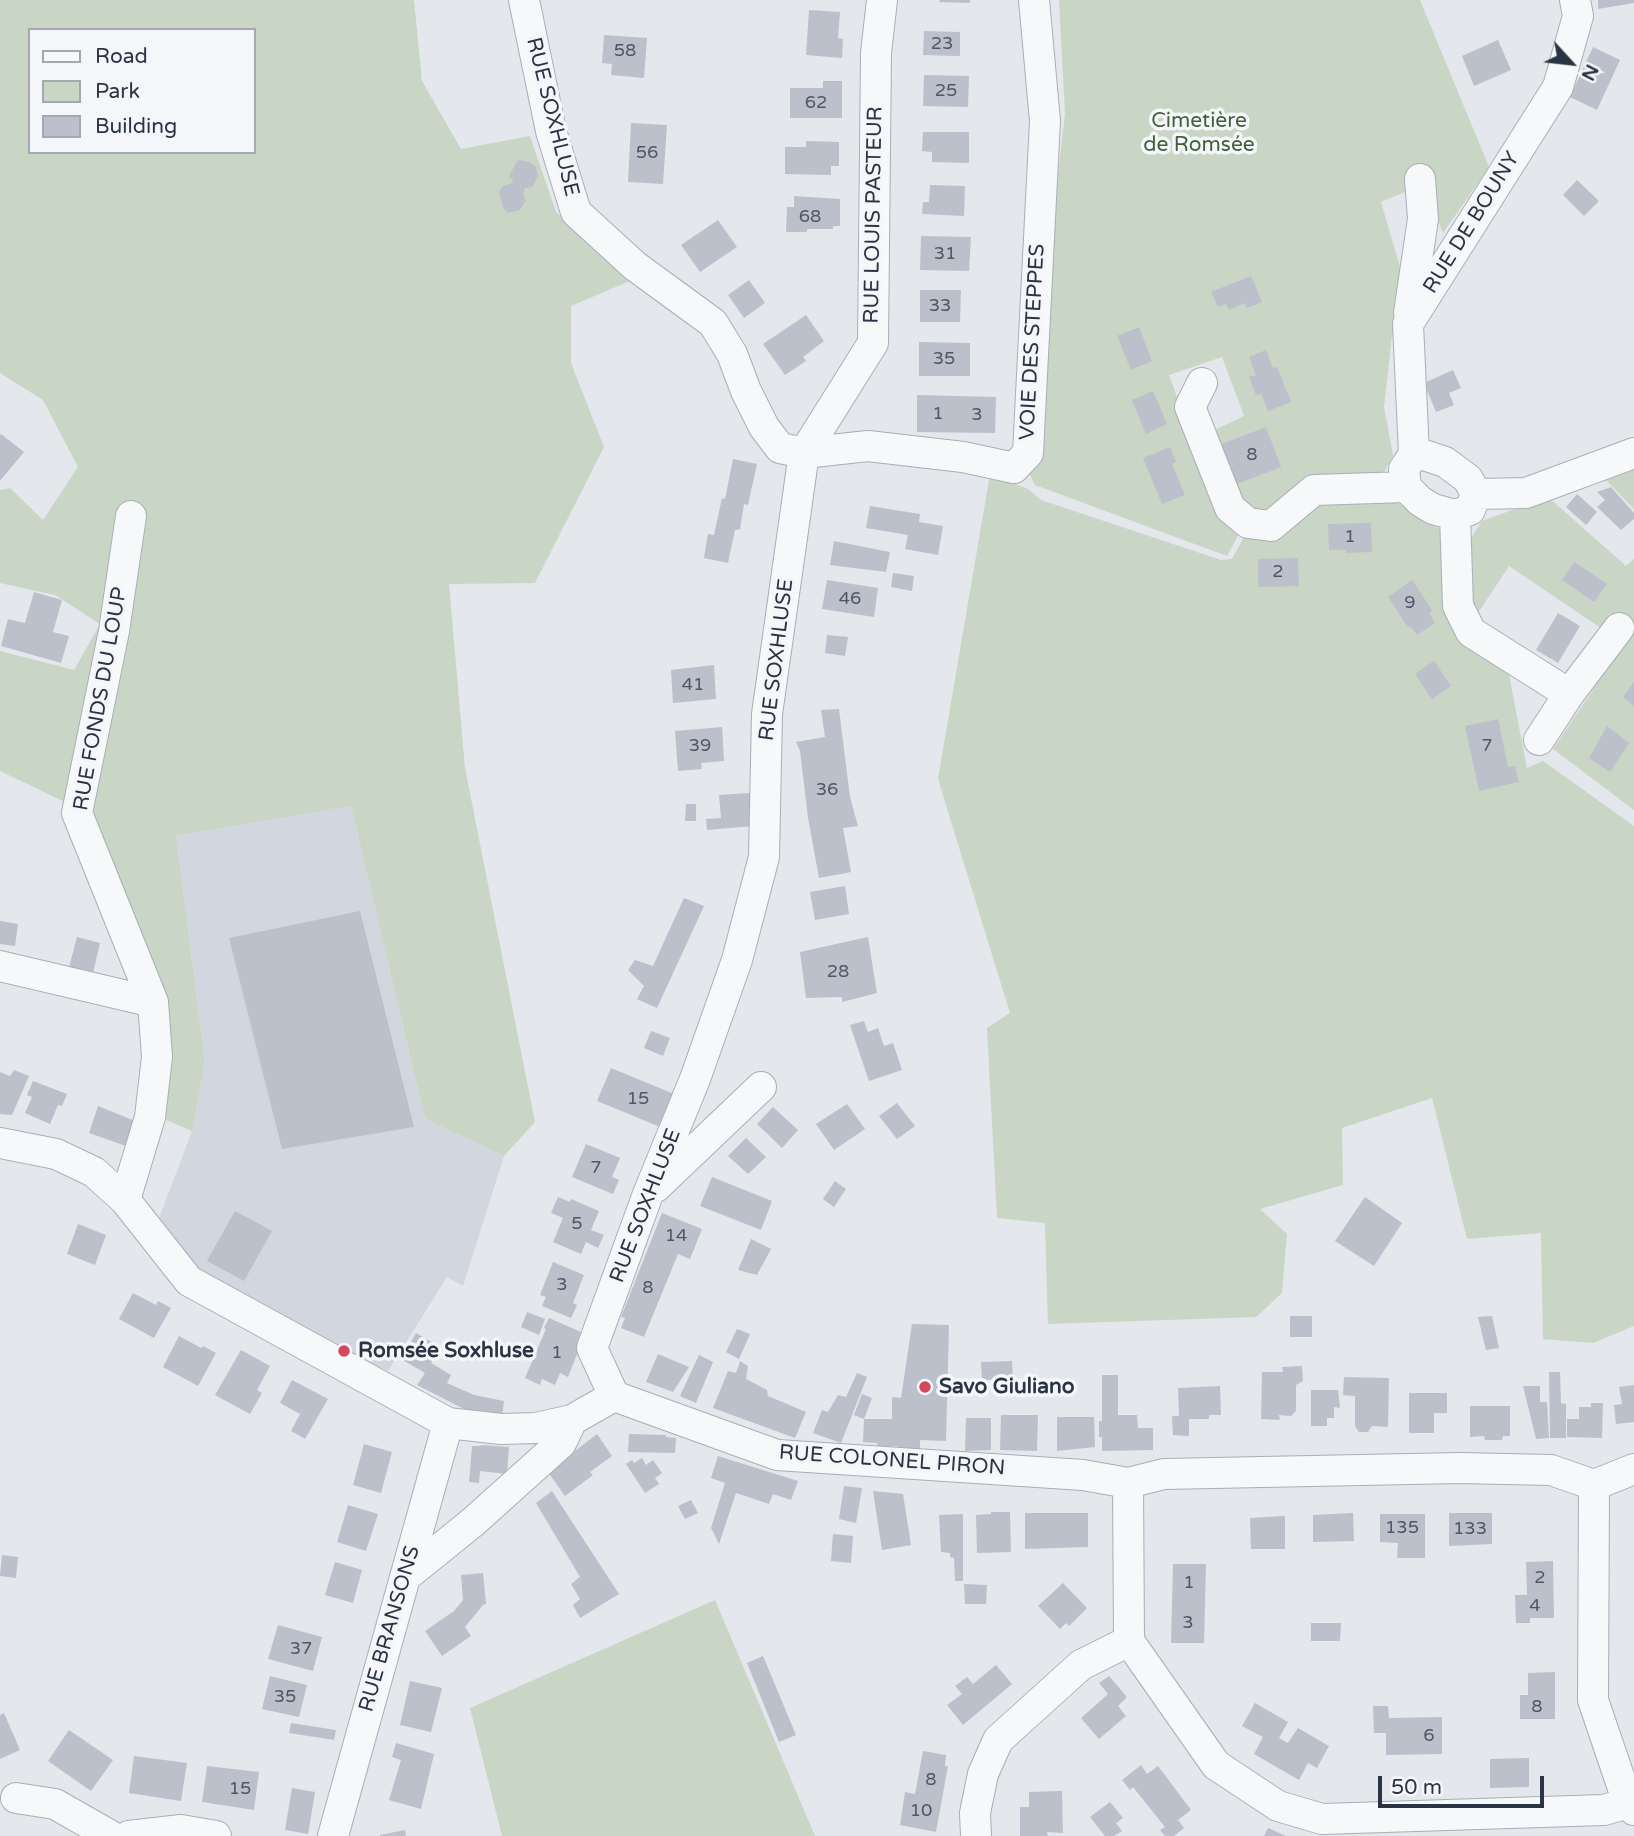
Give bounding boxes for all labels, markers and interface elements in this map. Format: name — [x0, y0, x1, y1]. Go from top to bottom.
legend — [28, 28, 256, 154]
north arrow — [1536, 28, 1606, 98]
house number: 23 — [931, 33, 953, 55]
street label: RUE SOXHLUSE — [520, 35, 584, 199]
house number: 58 — [614, 40, 636, 62]
text: Road — [95, 44, 148, 69]
text: N — [1576, 61, 1603, 84]
text: Park — [95, 79, 140, 104]
house number: 25 — [935, 80, 957, 102]
house number: 62 — [805, 92, 827, 114]
street label: RUE LOUIS PASTEUR — [860, 106, 888, 324]
park label: Cimetière de Romsée — [1143, 108, 1255, 158]
text: Building — [95, 114, 177, 139]
house number: 56 — [636, 142, 658, 164]
street label: RUE DE BOUNY — [1418, 148, 1526, 298]
house number: 68 — [799, 206, 821, 228]
house number: 31 — [934, 243, 956, 265]
street label: VOIE DES STEPPES — [1015, 243, 1051, 441]
house number: 33 — [929, 295, 951, 317]
house number: 35 — [933, 348, 955, 370]
house number: 1 — [932, 403, 944, 425]
house number: 3 — [971, 404, 983, 426]
house number: 8 — [1246, 444, 1258, 466]
house number: 1 — [1344, 526, 1356, 548]
house number: 2 — [1272, 561, 1284, 583]
street label: RUE SOXHLUSE — [755, 578, 799, 742]
street label: RUE FONDS DU LOUP — [69, 585, 133, 813]
house number: 46 — [839, 588, 861, 610]
house number: 9 — [1404, 592, 1416, 614]
house number: 41 — [682, 674, 704, 696]
house number: 39 — [689, 735, 711, 757]
house number: 7 — [1481, 735, 1493, 757]
house number: 36 — [816, 779, 838, 801]
house number: 28 — [827, 961, 849, 983]
house number: 15 — [627, 1088, 649, 1110]
street label: RUE SOXHLUSE — [605, 1125, 687, 1287]
house number: 7 — [590, 1157, 602, 1179]
house number: 5 — [571, 1213, 583, 1235]
house number: 14 — [665, 1225, 687, 1247]
house number: 3 — [556, 1274, 568, 1296]
house number: 8 — [642, 1277, 654, 1299]
place label: Romsée Soxhluse — [358, 1338, 534, 1364]
house number: 1 — [551, 1342, 563, 1364]
marker: Romsée Soxhluse — [336, 1343, 352, 1359]
place label: Savo Giuliano — [939, 1374, 1074, 1400]
marker: Savo Giuliano — [917, 1379, 933, 1395]
street label: RUE COLONEL PIRON — [778, 1441, 1006, 1481]
house number: 135 — [1385, 1517, 1419, 1539]
house number: 133 — [1453, 1518, 1487, 1540]
street label: RUE BRANSONS — [354, 1543, 426, 1715]
house number: 2 — [1534, 1567, 1546, 1589]
house number: 1 — [1183, 1572, 1195, 1594]
house number: 4 — [1529, 1595, 1541, 1617]
house number: 3 — [1182, 1612, 1194, 1634]
house number: 37 — [290, 1638, 312, 1660]
house number: 35 — [274, 1686, 296, 1708]
house number: 8 — [1531, 1696, 1543, 1718]
house number: 6 — [1423, 1725, 1435, 1747]
scale bar — [1382, 1762, 1548, 1806]
house number: 8 — [925, 1769, 937, 1791]
text: 50 m — [1391, 1775, 1442, 1800]
house number: 15 — [229, 1778, 251, 1800]
house number: 10 — [910, 1800, 932, 1822]

